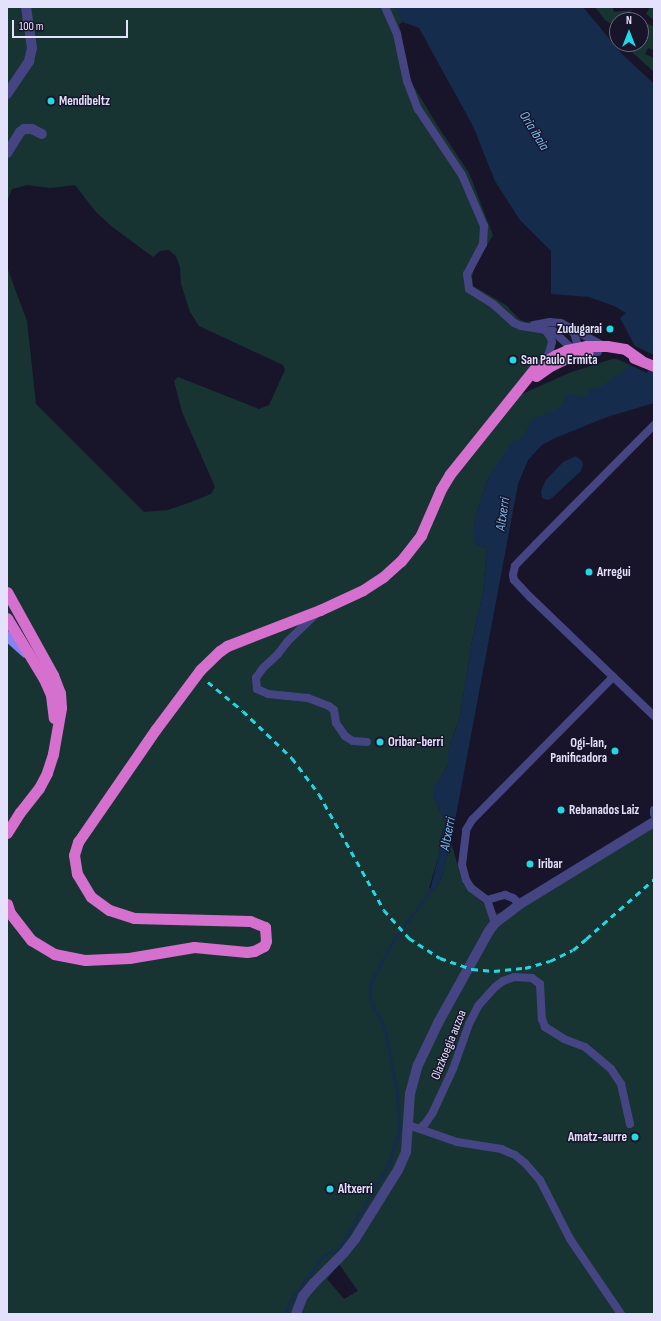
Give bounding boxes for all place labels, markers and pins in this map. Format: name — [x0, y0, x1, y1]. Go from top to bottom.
place label: Mendibeltz — [59, 93, 110, 109]
marker: Mendibeltz — [46, 96, 56, 106]
place label: Zudugarai — [557, 321, 602, 337]
marker: Zudugarai — [605, 324, 615, 334]
place label: San Paulo Ermita — [521, 352, 598, 368]
marker: San Paulo Ermita — [508, 355, 518, 365]
place label: Arregui — [597, 564, 631, 580]
marker: Arregui — [584, 567, 594, 577]
place label: Oribar-berri — [388, 734, 443, 750]
place label: Ogi-lan, Panificadora — [550, 736, 607, 767]
marker: Oribar-berri — [375, 737, 385, 747]
marker: Ogi-lan, Panificadora — [610, 746, 620, 756]
place label: Rebanados Laiz — [569, 802, 639, 818]
marker: Rebanados Laiz — [556, 805, 566, 815]
place label: Iribar — [538, 856, 563, 872]
marker: Iribar — [525, 859, 535, 869]
place label: Amatz-aurre — [568, 1129, 627, 1145]
marker: Amatz-aurre — [630, 1132, 640, 1142]
place label: Altxerri — [338, 1181, 373, 1197]
marker: Altxerri — [325, 1184, 335, 1194]

